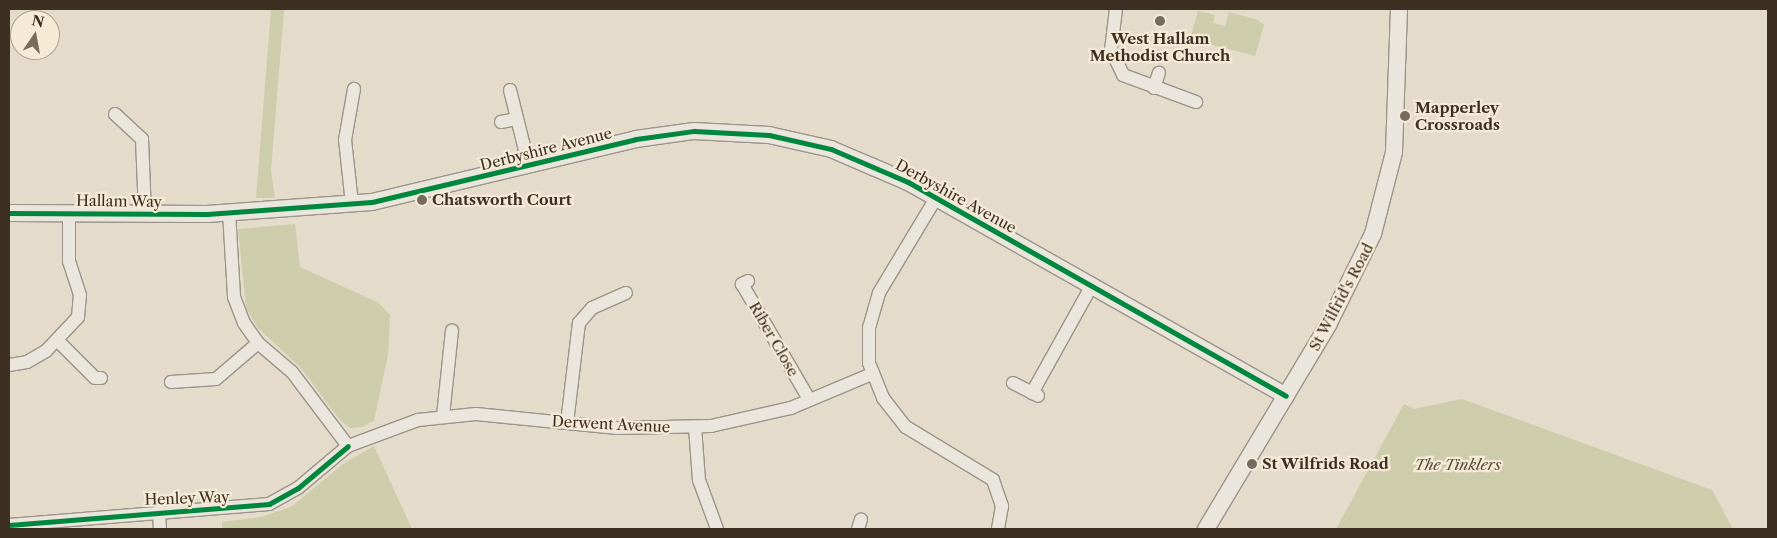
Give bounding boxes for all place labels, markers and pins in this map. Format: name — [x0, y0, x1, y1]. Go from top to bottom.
marker: West Hallam Methodist Church — [1154, 15, 1166, 27]
place label: West Hallam Methodist Church — [1090, 29, 1230, 64]
place label: Mapperley Crossroads — [1415, 98, 1500, 133]
marker: Mapperley Crossroads — [1399, 110, 1411, 122]
place label: Chatsworth Court — [432, 191, 572, 209]
marker: Chatsworth Court — [416, 194, 428, 206]
place label: St Wilfrids Road — [1262, 455, 1389, 473]
marker: St Wilfrids Road — [1246, 458, 1258, 470]

